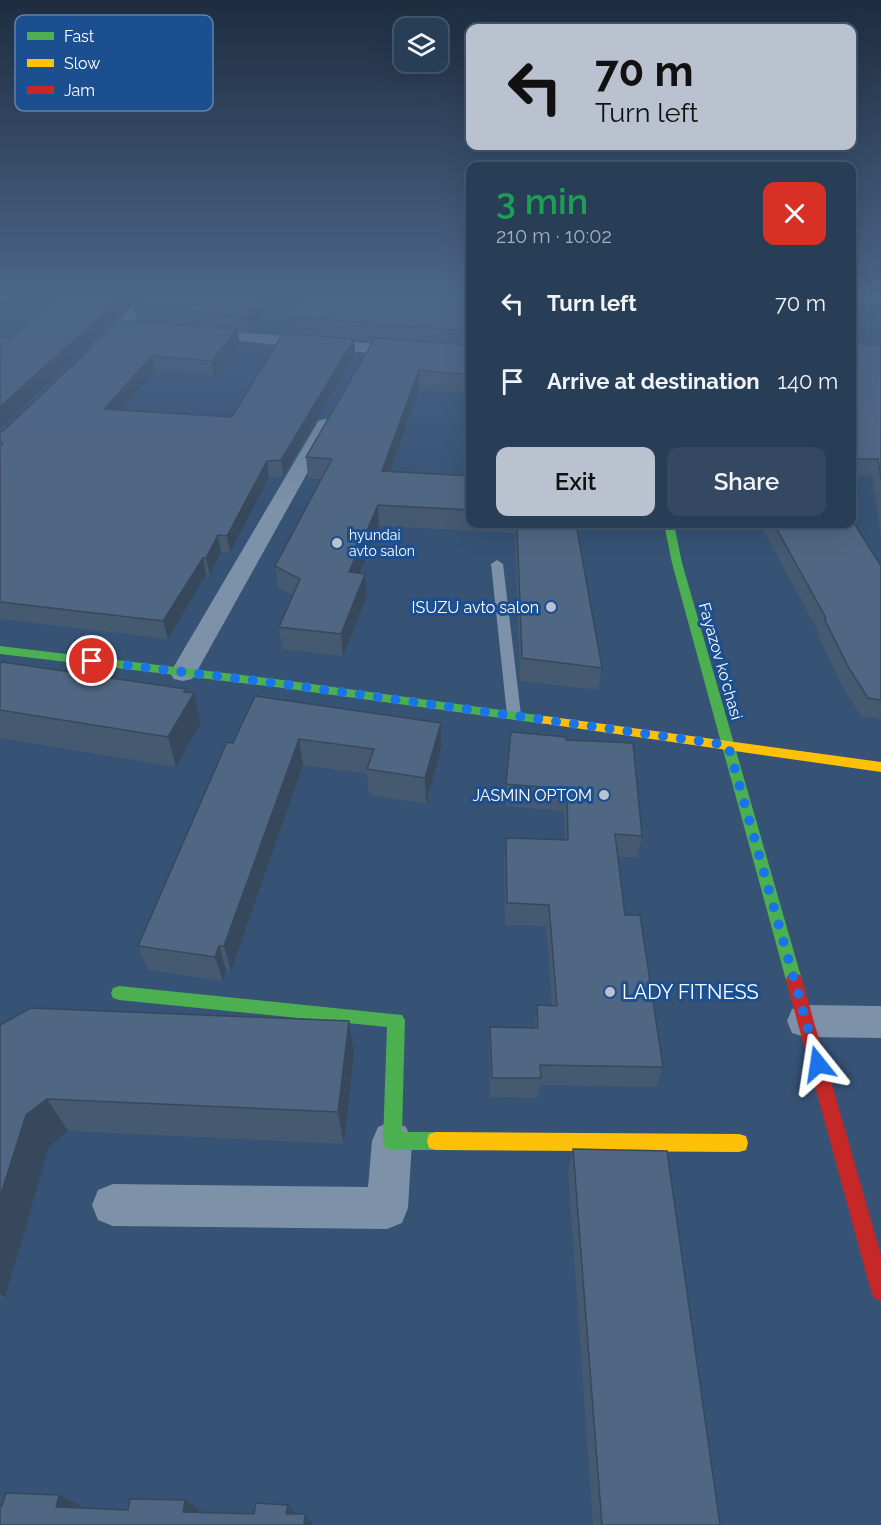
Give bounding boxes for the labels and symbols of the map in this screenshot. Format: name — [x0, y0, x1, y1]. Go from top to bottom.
legend — [15, 15, 213, 111]
text: Fast — [64, 27, 95, 46]
text: Slow — [64, 54, 100, 73]
text: Jam — [64, 81, 95, 100]
place label: hyundai avto salon — [349, 527, 415, 559]
marker: hyundai avto salon — [330, 536, 344, 550]
place label: ISUZU avto salon — [412, 598, 539, 617]
marker: ISUZU avto salon — [544, 600, 558, 614]
street label: Fayazov ko'chasi — [695, 600, 746, 722]
pin — [66, 635, 117, 686]
place label: JASMIN OPTOM — [472, 786, 592, 805]
marker: JASMIN OPTOM — [597, 788, 611, 802]
place label: LADY FITNESS — [622, 980, 759, 1004]
marker: LADY FITNESS — [603, 985, 617, 999]
position arrow — [786, 1032, 850, 1096]

